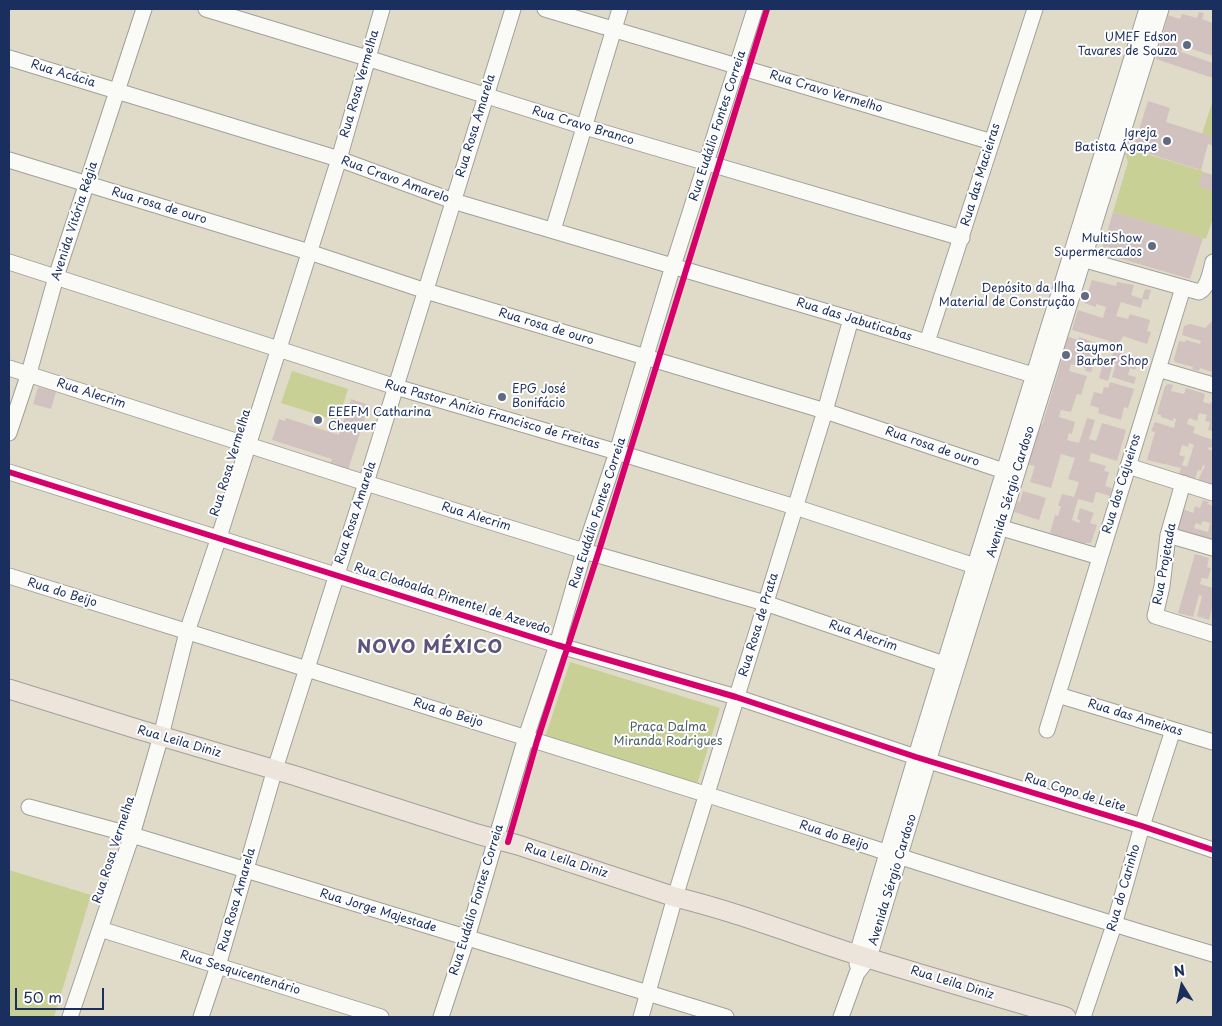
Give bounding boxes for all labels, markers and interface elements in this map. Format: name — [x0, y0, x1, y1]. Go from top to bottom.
street label: Rua Rosa Vermelha — [338, 28, 382, 140]
place label: UMEF Edson Tavares de Souza — [1078, 31, 1177, 59]
marker: UMEF Edson Tavares de Souza — [1181, 39, 1193, 51]
street label: Rua Eudálio Fontes Correia — [687, 49, 749, 203]
street label: Rua Acácia — [29, 57, 97, 91]
street label: Rua Cravo Vermelho — [768, 68, 884, 116]
street label: Rua Rosa Amarela — [453, 73, 499, 179]
street label: Rua Cravo Branco — [530, 104, 636, 148]
street label: Rua das Macieiras — [958, 122, 1004, 228]
place label: Igreja Batista Ágape — [1074, 127, 1157, 155]
marker: Igreja Batista Ágape — [1161, 135, 1173, 147]
street label: Rua Cravo Amarelo — [339, 154, 451, 206]
street label: Avenida Vitória Régia — [49, 160, 101, 282]
street label: Rua rosa de ouro — [110, 185, 208, 227]
place label: MultiShow Supermercados — [1054, 232, 1142, 260]
marker: MultiShow Supermercados — [1146, 240, 1158, 252]
place label: Depósito da Ilha Material de Construção — [939, 282, 1075, 310]
marker: Depósito da Ilha Material de Construção — [1079, 290, 1091, 302]
street label: Rua das Jabuticabas — [794, 296, 914, 344]
street label: Rua rosa de ouro — [497, 306, 595, 348]
place label: Saymon Barber Shop — [1076, 341, 1148, 369]
marker: Saymon Barber Shop — [1060, 349, 1072, 361]
street label: Rua Alecrim — [55, 376, 127, 412]
street label: Rua Pastor Anízio Francisco de Freitas — [383, 377, 601, 453]
place label: EPG José Bonifácio — [512, 383, 566, 411]
marker: EPG José Bonifácio — [496, 391, 508, 403]
place label: EEEFM Catharina Chequer — [328, 406, 431, 434]
street label: Rua Rosa Vermelha — [208, 407, 254, 519]
marker: EEEFM Catharina Chequer — [312, 414, 324, 426]
street label: Rua rosa de ouro — [883, 424, 981, 470]
street label: Avenida Sérgio Cardoso — [984, 425, 1038, 559]
street label: Rua dos Cajueiros — [1100, 432, 1144, 536]
street label: Rua Eudálio Fontes Correia — [567, 436, 629, 590]
street label: Rua Rosa Amarela — [333, 460, 379, 566]
street label: Rua Alecrim — [440, 500, 512, 534]
street label: Rua Projetada — [1151, 522, 1179, 606]
street label: Rua Clodoalda Pimentel de Azevedo — [352, 560, 552, 638]
street label: Rua Rosa de Prata — [736, 571, 782, 679]
street label: Rua do Beijo — [25, 576, 99, 610]
street label: Rua Alecrim — [827, 618, 899, 654]
district label: NOVO MÉXICO — [357, 637, 503, 659]
street label: Rua do Beijo — [411, 696, 485, 730]
street label: Rua das Ameixas — [1086, 697, 1184, 739]
park label: Praça Dalma Miranda Rodrigues — [613, 721, 723, 749]
street label: Rua Leila Diniz — [135, 723, 223, 761]
street label: Rua Copo de Leite — [1023, 771, 1127, 815]
street label: Rua Rosa Vermelha — [90, 795, 138, 905]
street label: Avenida Sérgio Cardoso — [866, 813, 920, 947]
street label: Rua do Beijo — [797, 818, 871, 854]
street label: Rua Eudálio Fontes Correia — [447, 823, 507, 977]
street label: Rua Leila Diniz — [523, 841, 609, 881]
street label: Rua do Carinho — [1105, 843, 1143, 933]
street label: Rua Rosa Amarela — [215, 846, 259, 954]
street label: Rua Jorge Majestade — [318, 886, 438, 936]
street label: Rua Sesquicentenário — [178, 948, 302, 998]
text: N — [1172, 959, 1187, 982]
north arrow — [1157, 961, 1207, 1011]
street label: Rua Leila Diniz — [909, 963, 995, 1003]
scale bar — [18, 978, 106, 1010]
text: 50 m — [23, 985, 62, 1008]

